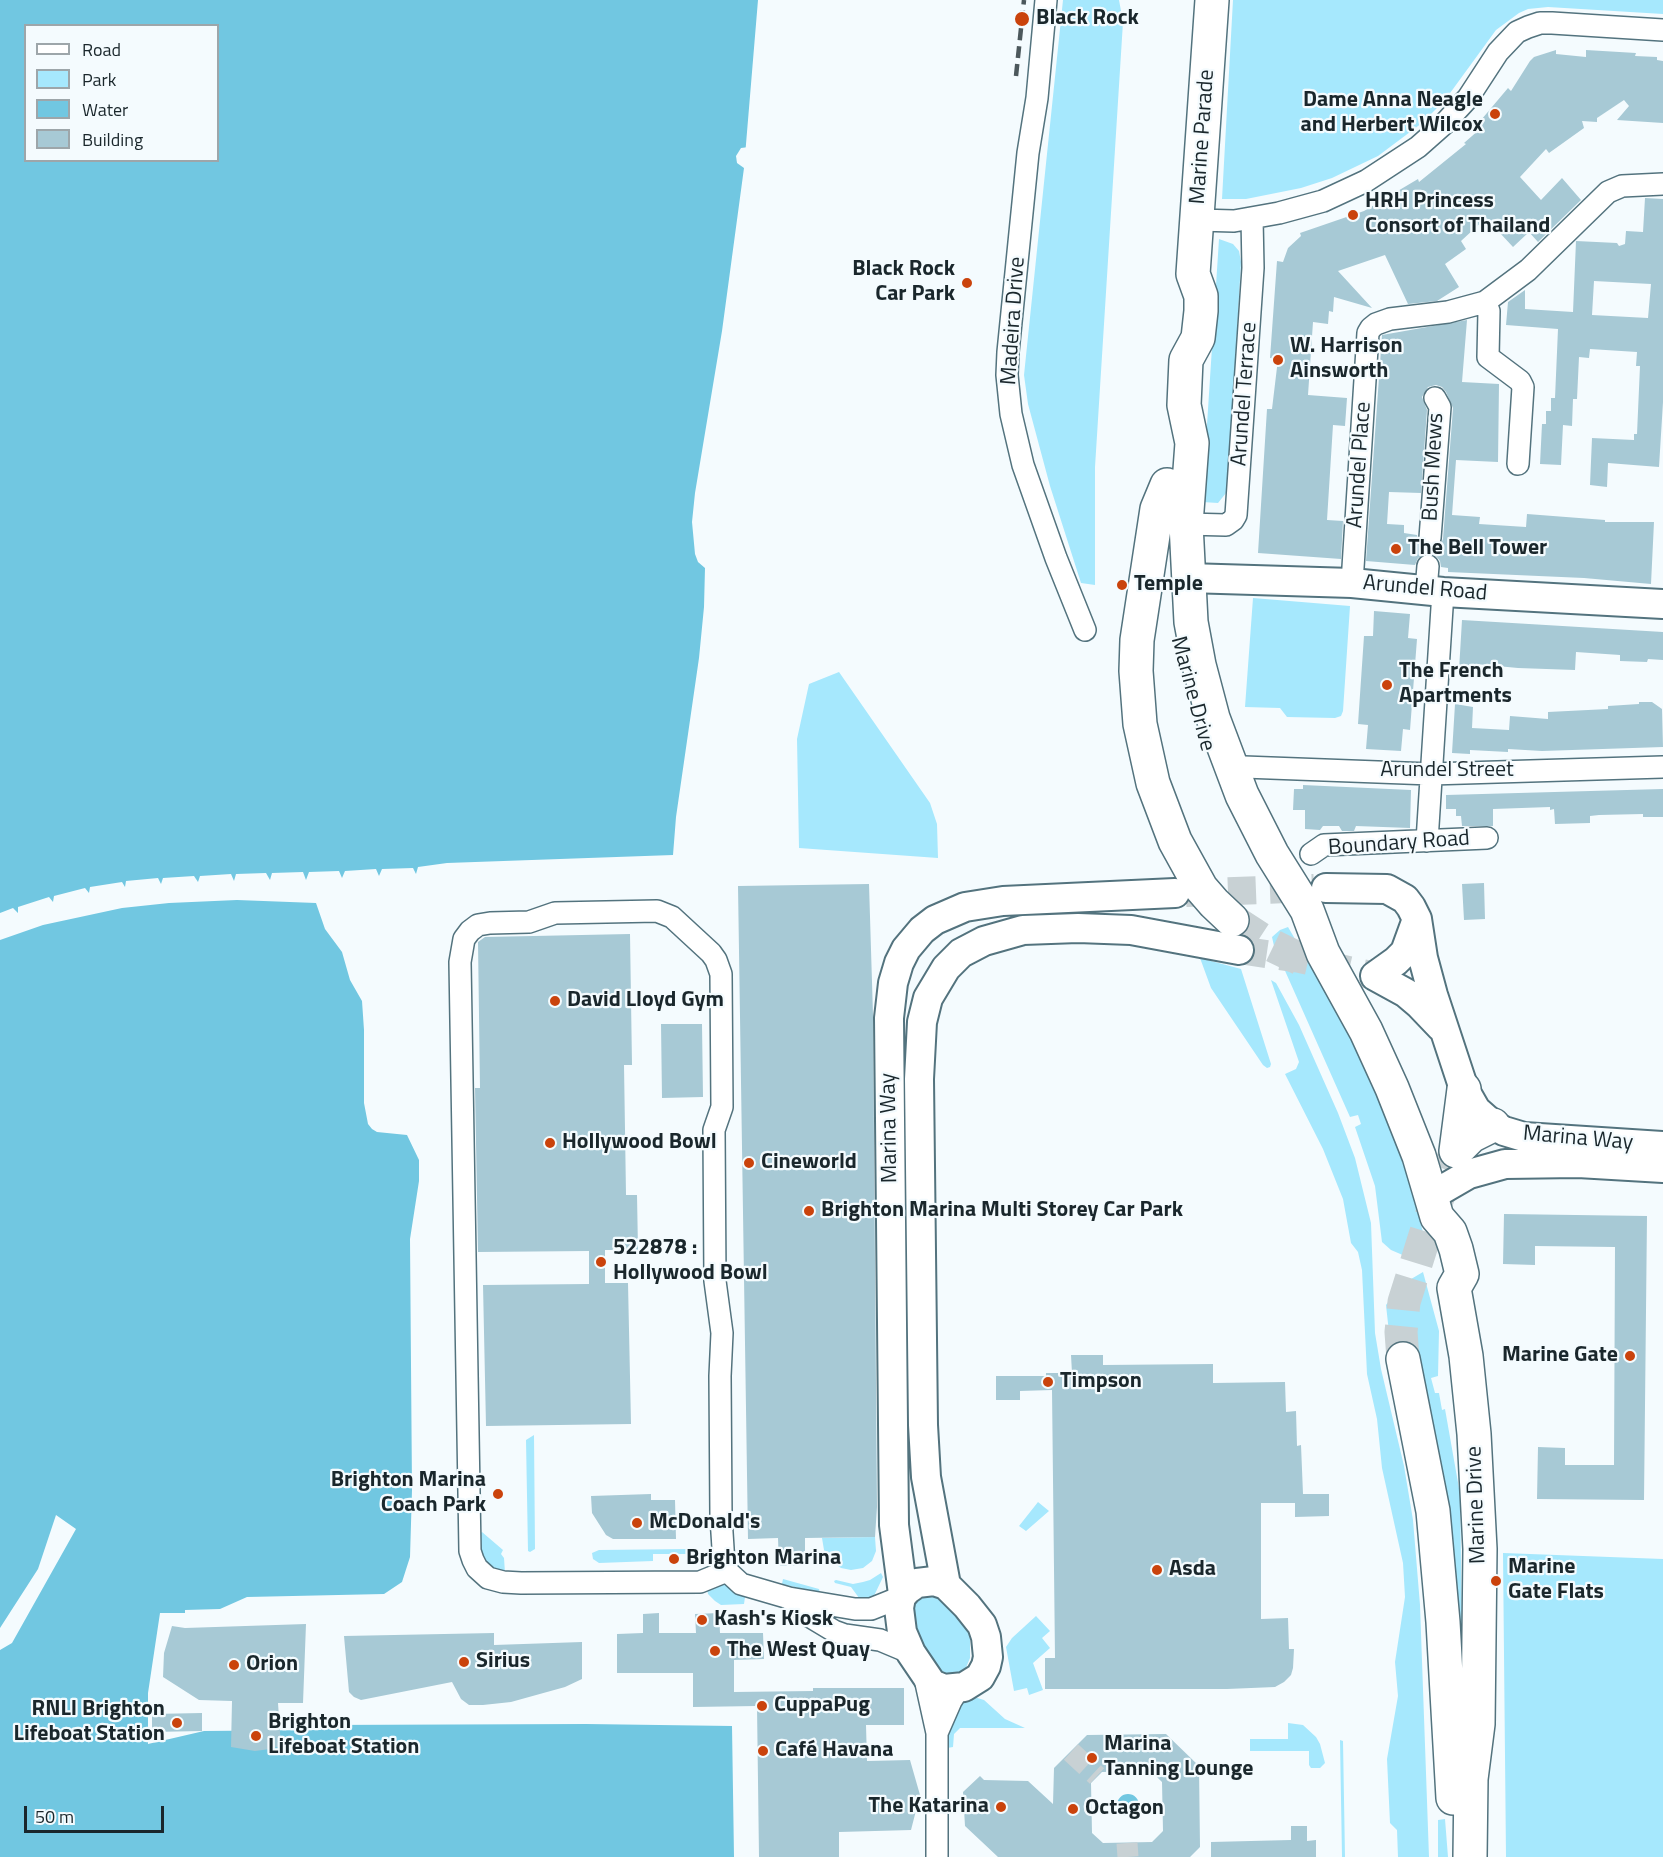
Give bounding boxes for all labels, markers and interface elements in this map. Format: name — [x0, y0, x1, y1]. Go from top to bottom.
place label: Black Rock — [1036, 6, 1139, 32]
marker: Black Rock — [1013, 10, 1031, 28]
legend — [24, 24, 219, 162]
text: Road — [82, 36, 121, 63]
text: Park — [82, 66, 116, 93]
street label: Marine Parade — [1185, 69, 1221, 205]
place label: Dame Anna Neagle and Herbert Wilcox — [1301, 88, 1483, 140]
text: Water — [82, 96, 128, 123]
marker: Dame Anna Neagle and Herbert Wilcox — [1488, 107, 1502, 121]
text: Building — [82, 126, 143, 153]
place label: HRH Princess Consort of Thailand — [1365, 189, 1550, 240]
marker: HRH Princess Consort of Thailand — [1346, 208, 1360, 222]
street label: Madeira Drive — [996, 256, 1032, 386]
place label: Black Rock Car Park — [852, 257, 955, 308]
marker: Black Rock Car Park — [960, 276, 974, 290]
street label: Arundel Terrace — [1227, 321, 1263, 467]
place label: W. Harrison Ainsworth — [1290, 334, 1403, 386]
marker: W. Harrison Ainsworth — [1271, 353, 1285, 367]
street label: Arundel Place — [1342, 401, 1378, 529]
street label: Bush Mews — [1418, 412, 1450, 522]
place label: The Bell Tower — [1408, 536, 1547, 562]
marker: The Bell Tower — [1389, 542, 1403, 556]
street label: Arundel Road — [1362, 570, 1488, 608]
place label: Temple — [1134, 572, 1203, 598]
marker: Temple — [1115, 578, 1129, 592]
street label: Marine Drive — [1164, 634, 1220, 754]
place label: The French Apartments — [1399, 659, 1512, 710]
marker: The French Apartments — [1380, 678, 1394, 692]
street label: Arundel Street — [1380, 758, 1514, 784]
street label: Boundary Road — [1327, 826, 1471, 862]
place label: David Lloyd Gym — [567, 988, 724, 1014]
marker: David Lloyd Gym — [548, 994, 562, 1008]
street label: Marina Way — [876, 1073, 904, 1183]
street label: Marina Way — [1522, 1121, 1634, 1157]
place label: Hollywood Bowl — [562, 1130, 717, 1156]
marker: Hollywood Bowl — [543, 1136, 557, 1150]
place label: Cineworld — [761, 1150, 857, 1176]
marker: Cineworld — [742, 1156, 756, 1170]
place label: Brighton Marina Multi Storey Car Park — [821, 1198, 1183, 1224]
marker: Brighton Marina Multi Storey Car Park — [802, 1204, 816, 1218]
place label: 522878 : Hollywood Bowl — [613, 1236, 768, 1288]
marker: 522878 : Hollywood Bowl — [594, 1255, 608, 1269]
place label: Marine Gate — [1502, 1343, 1618, 1369]
marker: Marine Gate — [1623, 1349, 1637, 1363]
place label: Timpson — [1060, 1369, 1142, 1395]
marker: Timpson — [1041, 1375, 1055, 1389]
street label: Marine Drive — [1462, 1446, 1492, 1564]
place label: Brighton Marina Coach Park — [331, 1468, 486, 1520]
marker: Brighton Marina Coach Park — [491, 1487, 505, 1501]
place label: McDonald's — [649, 1510, 760, 1536]
marker: McDonald's — [630, 1516, 644, 1530]
place label: Brighton Marina — [686, 1546, 841, 1572]
marker: Brighton Marina — [667, 1552, 681, 1566]
place label: Marine Gate Flats — [1508, 1555, 1604, 1606]
place label: Asda — [1169, 1557, 1216, 1583]
marker: Asda — [1150, 1563, 1164, 1577]
marker: Marine Gate Flats — [1489, 1574, 1503, 1588]
place label: Kash's Kiosk — [714, 1607, 833, 1633]
marker: Kash's Kiosk — [695, 1613, 709, 1627]
place label: The West Quay — [727, 1638, 870, 1664]
marker: The West Quay — [708, 1644, 722, 1658]
place label: Sirius — [476, 1649, 530, 1675]
place label: Orion — [246, 1652, 298, 1678]
marker: Sirius — [457, 1655, 471, 1669]
marker: Orion — [227, 1658, 241, 1672]
place label: CuppaPug — [774, 1693, 870, 1719]
place label: RNLI Brighton Lifeboat Station — [14, 1697, 165, 1748]
marker: CuppaPug — [755, 1699, 769, 1713]
place label: Brighton Lifeboat Station — [268, 1710, 419, 1762]
marker: RNLI Brighton Lifeboat Station — [170, 1716, 184, 1730]
marker: Brighton Lifeboat Station — [249, 1729, 263, 1743]
place label: Marina Tanning Lounge — [1104, 1732, 1253, 1784]
place label: Café Havana — [775, 1738, 893, 1764]
marker: Café Havana — [756, 1744, 770, 1758]
marker: Marina Tanning Lounge — [1085, 1751, 1099, 1765]
scale bar — [27, 1794, 166, 1832]
place label: The Katarina — [869, 1794, 989, 1820]
place label: Octagon — [1085, 1796, 1164, 1822]
marker: The Katarina — [994, 1800, 1008, 1814]
marker: Octagon — [1066, 1802, 1080, 1816]
text: 50 m — [35, 1803, 74, 1830]

